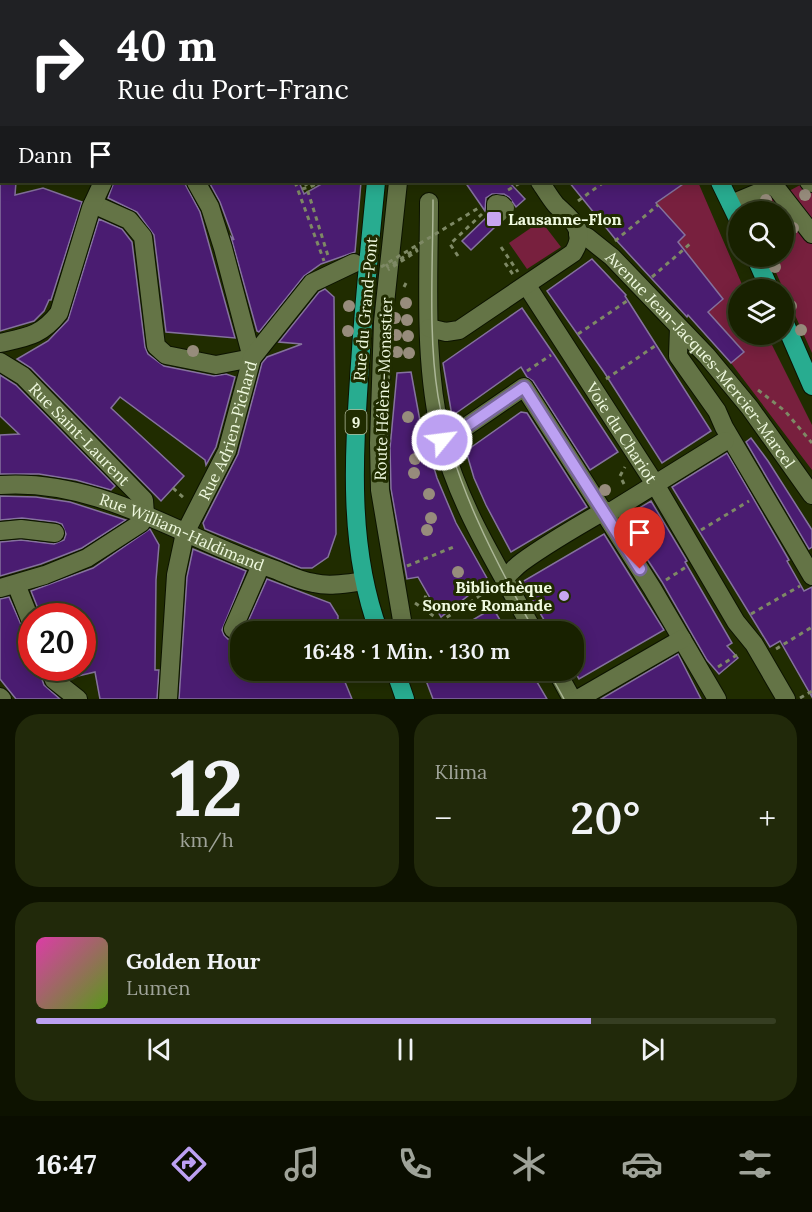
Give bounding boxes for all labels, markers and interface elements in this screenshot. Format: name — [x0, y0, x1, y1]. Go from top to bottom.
text: 40 m — [117, 19, 216, 73]
icon: right — [18, 24, 96, 102]
text: Rue du Port-Franc — [117, 72, 349, 106]
icon: arrive — [84, 138, 117, 171]
text: Dann — [18, 141, 72, 169]
map controls — [728, 201, 794, 345]
button: search — [728, 201, 794, 267]
place label: Lausanne-Flon — [508, 209, 622, 229]
marker: Lausanne-Flon — [485, 210, 503, 228]
street label: Rue du Grand-Pont — [349, 235, 381, 382]
street label: Avenue Jean-Jacques-Mercier-Marcel — [601, 246, 799, 472]
button: layers — [728, 279, 794, 345]
street label: Route Hélène-Monastier — [370, 297, 396, 481]
street label: Rue Adrien-Pichard — [194, 358, 261, 503]
street label: Rue Saint-Laurent — [25, 378, 135, 490]
street label: Voie du Chariot — [581, 378, 662, 487]
position arrow — [410, 408, 474, 472]
road number: 9 — [346, 410, 366, 434]
street label: Rue William-Haldimand — [97, 489, 268, 575]
pin — [614, 507, 665, 569]
icon: arrive — [623, 516, 656, 549]
place label: Bibliothèque Sonore Romande — [422, 577, 552, 615]
marker: Bibliothèque Sonore Romande — [557, 589, 571, 603]
speed limit sign: 20 — [18, 603, 96, 681]
text: 16:48 · 1 Min. · 130 m — [304, 637, 510, 665]
text: 12 — [170, 738, 243, 837]
text: Klima — [435, 759, 487, 784]
text: 20° — [570, 789, 640, 846]
text: − — [435, 797, 452, 839]
text: + — [758, 797, 776, 839]
text: km/h — [180, 827, 234, 852]
text: Golden Hour — [126, 947, 260, 975]
text: Lumen — [126, 975, 190, 1000]
icon: previous — [143, 1033, 176, 1066]
icon: pause — [389, 1033, 422, 1066]
icon: next — [636, 1033, 669, 1066]
icon: directions — [168, 1143, 210, 1185]
icon: music — [281, 1143, 323, 1185]
icon: phone — [394, 1143, 436, 1185]
icon: climate — [508, 1143, 550, 1185]
icon: car — [621, 1143, 663, 1185]
icon: filters — [734, 1143, 776, 1185]
text: 16:47 — [36, 1147, 96, 1181]

